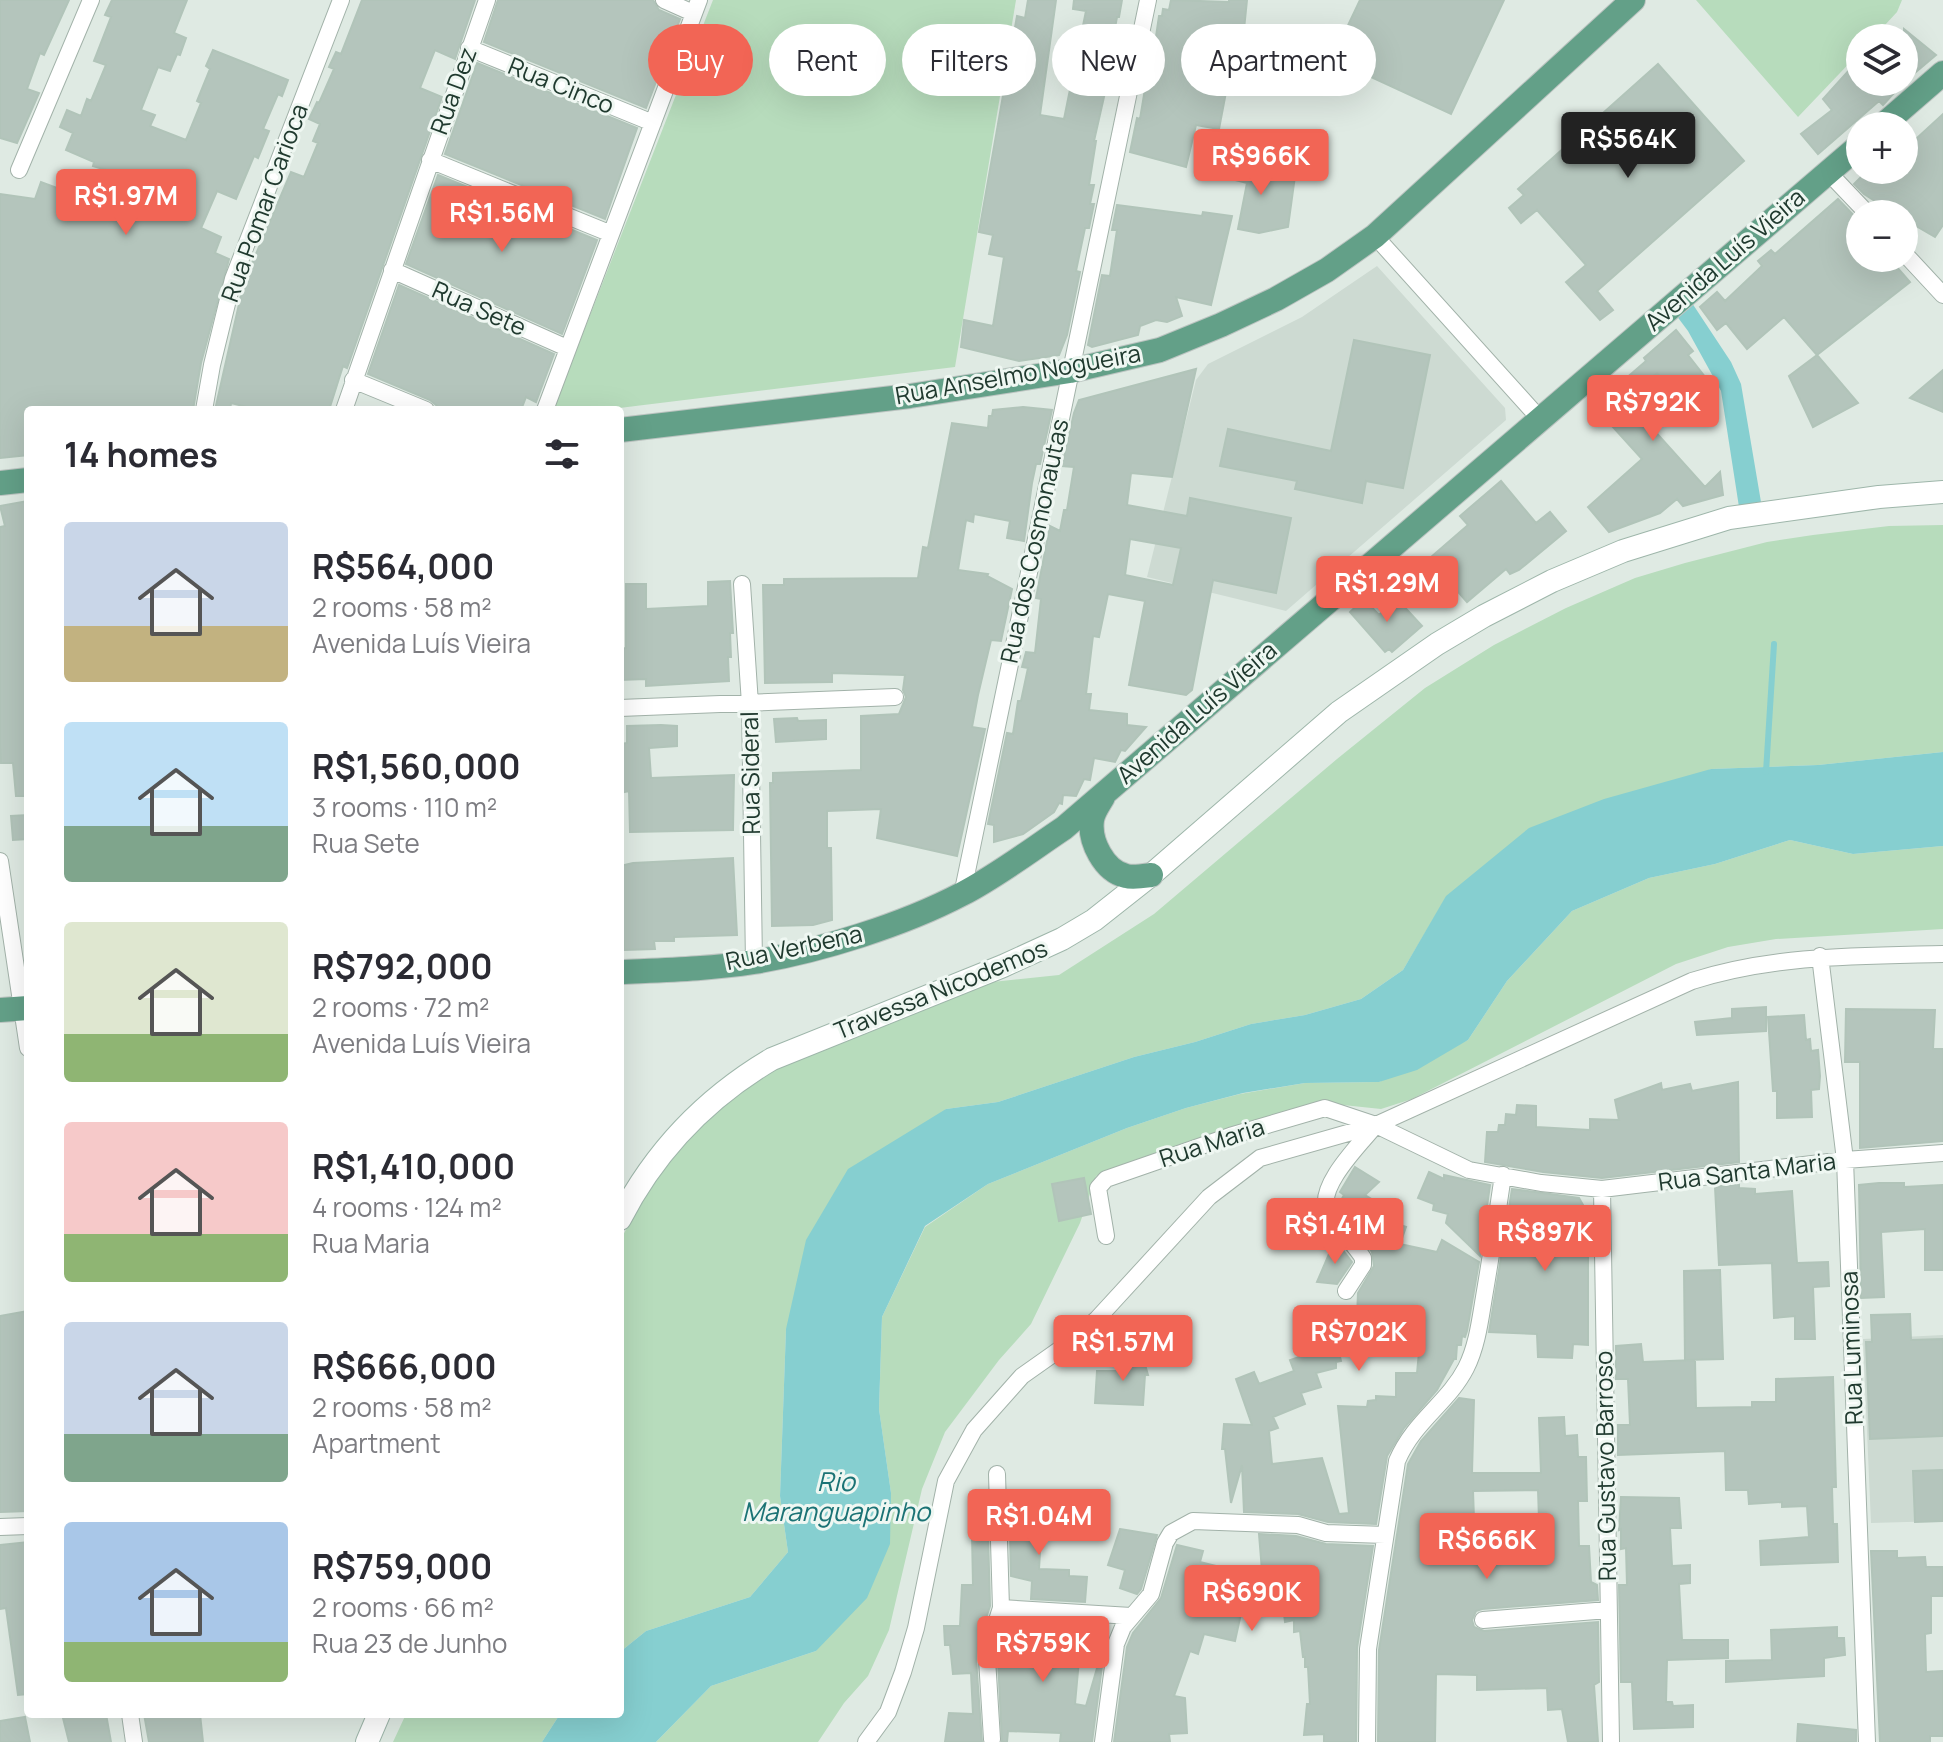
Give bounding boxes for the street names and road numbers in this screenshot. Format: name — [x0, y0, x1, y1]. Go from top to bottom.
street label: Rua Dez — [422, 42, 484, 139]
street label: Rua Cinco — [504, 48, 619, 121]
street label: Rua Pomar Carioca — [212, 99, 315, 306]
street label: Avenida Luís Vieira — [1637, 180, 1811, 338]
street label: Rua Sete — [427, 272, 532, 343]
street label: Rua Anselmo Nogueira — [892, 336, 1143, 411]
street label: Rua dos Cosmonautas — [992, 416, 1076, 666]
street label: Avenida Luís Vieira — [1109, 633, 1283, 791]
street label: Rua Sideral — [732, 711, 767, 835]
street label: Rua Verbena — [722, 916, 865, 977]
street label: Travessa Nicodemos — [829, 931, 1052, 1046]
street label: Rua Maria — [1155, 1109, 1268, 1174]
street label: Rua Santa Maria — [1656, 1143, 1838, 1198]
street label: Rua Luminosa — [1831, 1270, 1870, 1426]
street label: Rua Gustavo Barroso — [1586, 1351, 1623, 1582]

